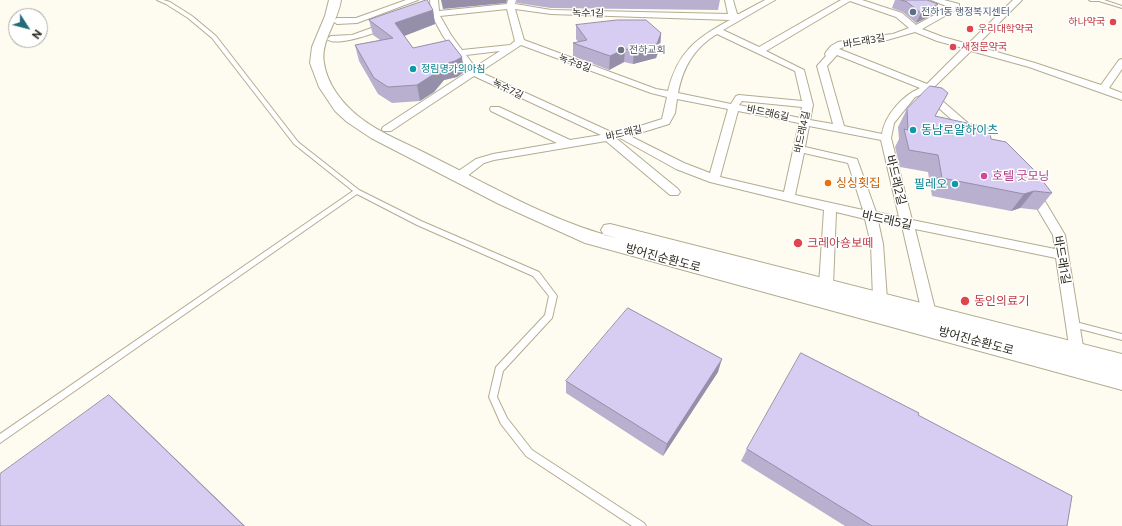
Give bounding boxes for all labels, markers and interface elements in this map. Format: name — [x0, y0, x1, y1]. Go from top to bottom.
place label: 전하1동 행정복지센터 — [921, 6, 1010, 18]
street label: 녹수1길 — [572, 7, 604, 19]
marker: 전하1동 행정복지센터 — [908, 7, 918, 17]
north arrow — [8, 8, 48, 48]
place label: 하나약국 — [1068, 16, 1105, 28]
marker: 하나약국 — [1108, 17, 1118, 27]
place label: 우리대학약국 — [978, 23, 1033, 35]
marker: 우리대학약국 — [965, 24, 975, 34]
text: N — [30, 28, 45, 42]
street label: 바드래3길 — [842, 31, 886, 51]
place label: 새정문약국 — [961, 41, 1007, 53]
marker: 새정문약국 — [948, 42, 958, 52]
place label: 전하교회 — [629, 44, 666, 56]
marker: 전하교회 — [616, 45, 626, 55]
street label: 녹수8길 — [557, 52, 593, 74]
place label: 정림명가의아침 — [421, 63, 485, 75]
marker: 정림명가의아침 — [408, 64, 418, 74]
street label: 녹수7길 — [491, 76, 525, 102]
street label: 바드래6길 — [746, 103, 790, 123]
street label: 바드래4길 — [792, 110, 812, 154]
street label: 바드래길 — [605, 123, 643, 143]
place label: 동남로얄하이츠 — [921, 123, 998, 137]
marker: 동남로얄하이츠 — [908, 125, 918, 135]
street label: 바드래2길 — [883, 154, 909, 206]
place label: 호텔 굿모닝 — [992, 169, 1049, 183]
marker: 호텔 굿모닝 — [979, 171, 989, 181]
place label: 싱싱횟집 — [836, 176, 880, 190]
place label: 필레오 — [914, 177, 947, 191]
marker: 싱싱횟집 — [823, 178, 833, 188]
marker: 필레오 — [950, 179, 960, 189]
street label: 바드래5길 — [861, 208, 913, 232]
street label: 바드래1길 — [1051, 234, 1073, 286]
place label: 크레아숑보떼 — [807, 236, 873, 250]
marker: 크레아숑보떼 — [792, 237, 804, 249]
street label: 방어진순환도로 — [624, 241, 702, 275]
place label: 동인의료기 — [974, 294, 1029, 308]
marker: 동인의료기 — [959, 295, 971, 307]
street label: 방어진순환도로 — [937, 324, 1015, 358]

